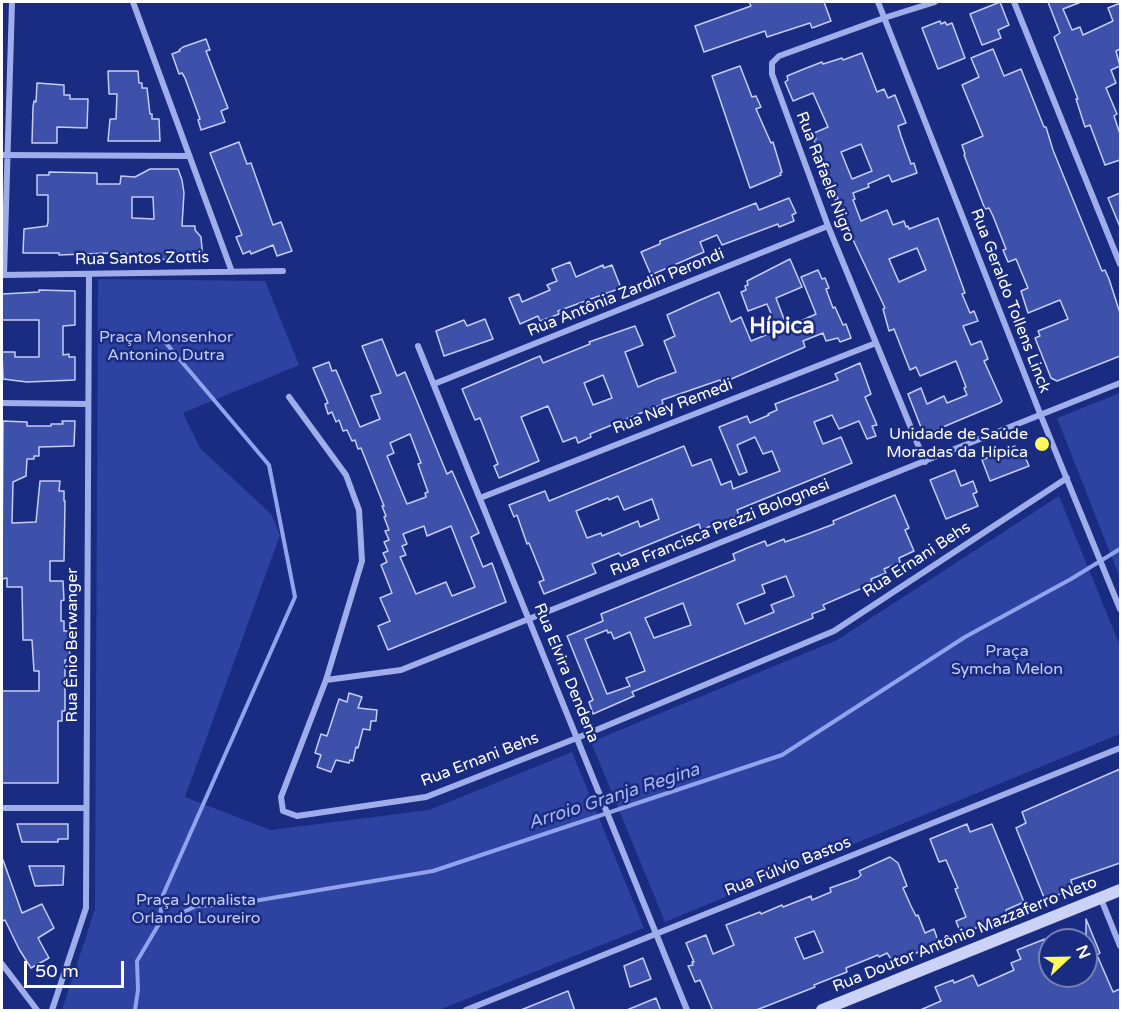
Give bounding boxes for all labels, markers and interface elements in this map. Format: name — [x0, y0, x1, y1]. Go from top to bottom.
street label: Rua Rafaele Nigro — [791, 109, 859, 245]
street label: Rua Geraldo Tollens Linck — [966, 206, 1054, 396]
street label: Rua Antônia Zardin Perondi — [525, 245, 727, 341]
street label: Rua Santos Zottis — [75, 248, 209, 270]
district label: Hípica — [749, 314, 815, 340]
park label: Praça Monsenhor Antonino Dutra — [99, 328, 233, 366]
street label: Rua Ney Remedi — [610, 375, 736, 439]
place label: Unidade de Saúde Moradas da Hípica — [886, 425, 1028, 463]
marker: Unidade de Saúde Moradas da Hípica — [1033, 435, 1051, 453]
street label: Rua Francisca Prezzi Bolognesi — [607, 475, 833, 581]
street label: Rua Ernani Behs — [860, 518, 974, 602]
street label: Rua Ênio Berwanger — [63, 568, 83, 722]
street label: Rua Elvira Dendena — [529, 601, 603, 745]
park label: Praça Symcha Melon — [951, 642, 1063, 680]
street label: Rua Ernani Behs — [418, 729, 542, 791]
water label: Arroio Granja Regina — [526, 759, 702, 835]
street label: Rua Fúlvio Bastos — [722, 833, 854, 901]
street label: Rua Doutor Antônio Mazzaferro Neto — [830, 873, 1100, 997]
park label: Praça Jornalista Orlando Loureiro — [132, 891, 260, 929]
north arrow — [1038, 928, 1098, 988]
scale bar — [27, 949, 128, 987]
text: 50 m — [35, 960, 79, 982]

